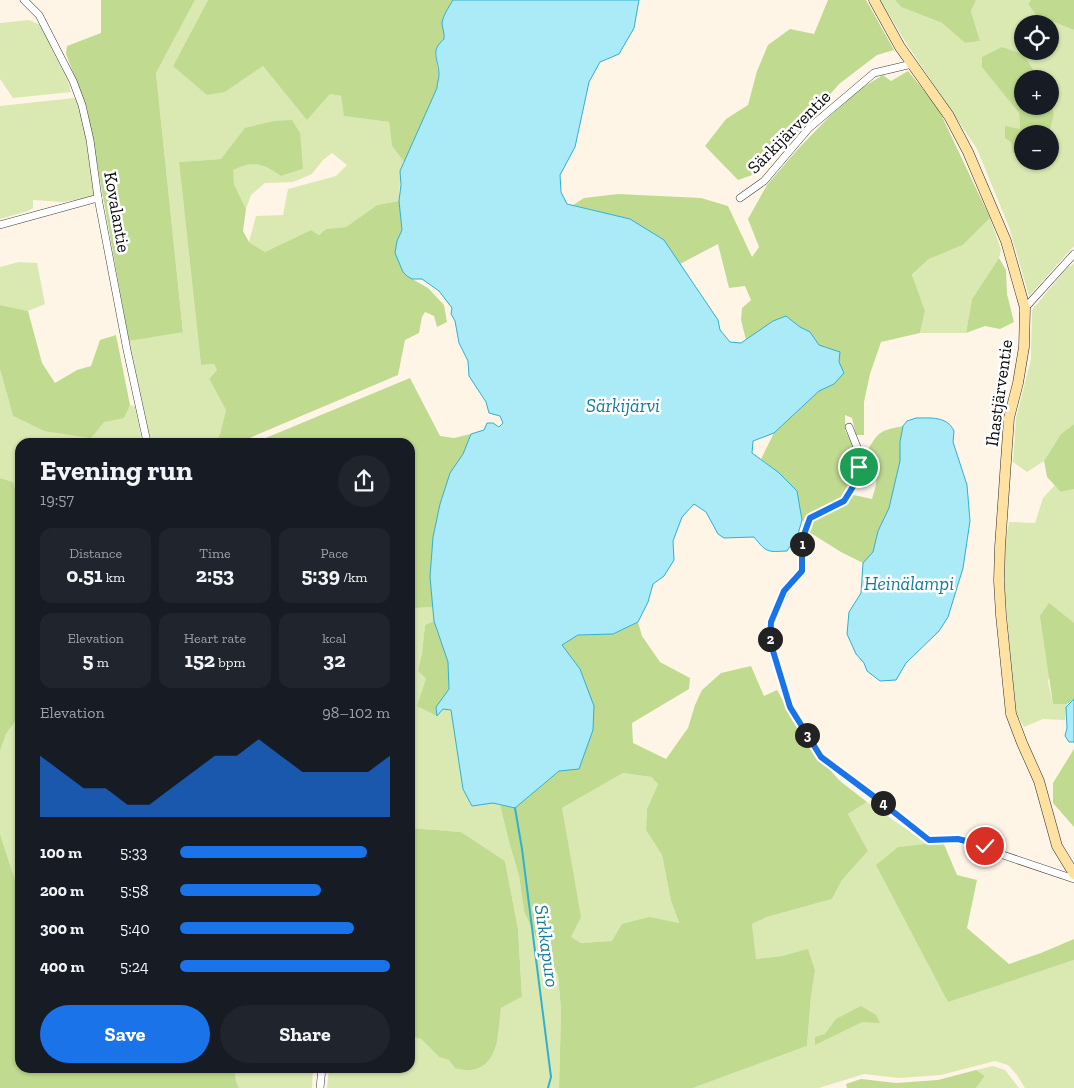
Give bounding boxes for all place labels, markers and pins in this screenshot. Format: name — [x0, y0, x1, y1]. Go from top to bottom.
pin — [838, 446, 880, 488]
pin: 1 — [790, 532, 814, 556]
pin: 2 — [758, 626, 782, 652]
pin: 3 — [794, 722, 820, 748]
pin: 4 — [870, 790, 896, 816]
pin — [964, 825, 1006, 867]

